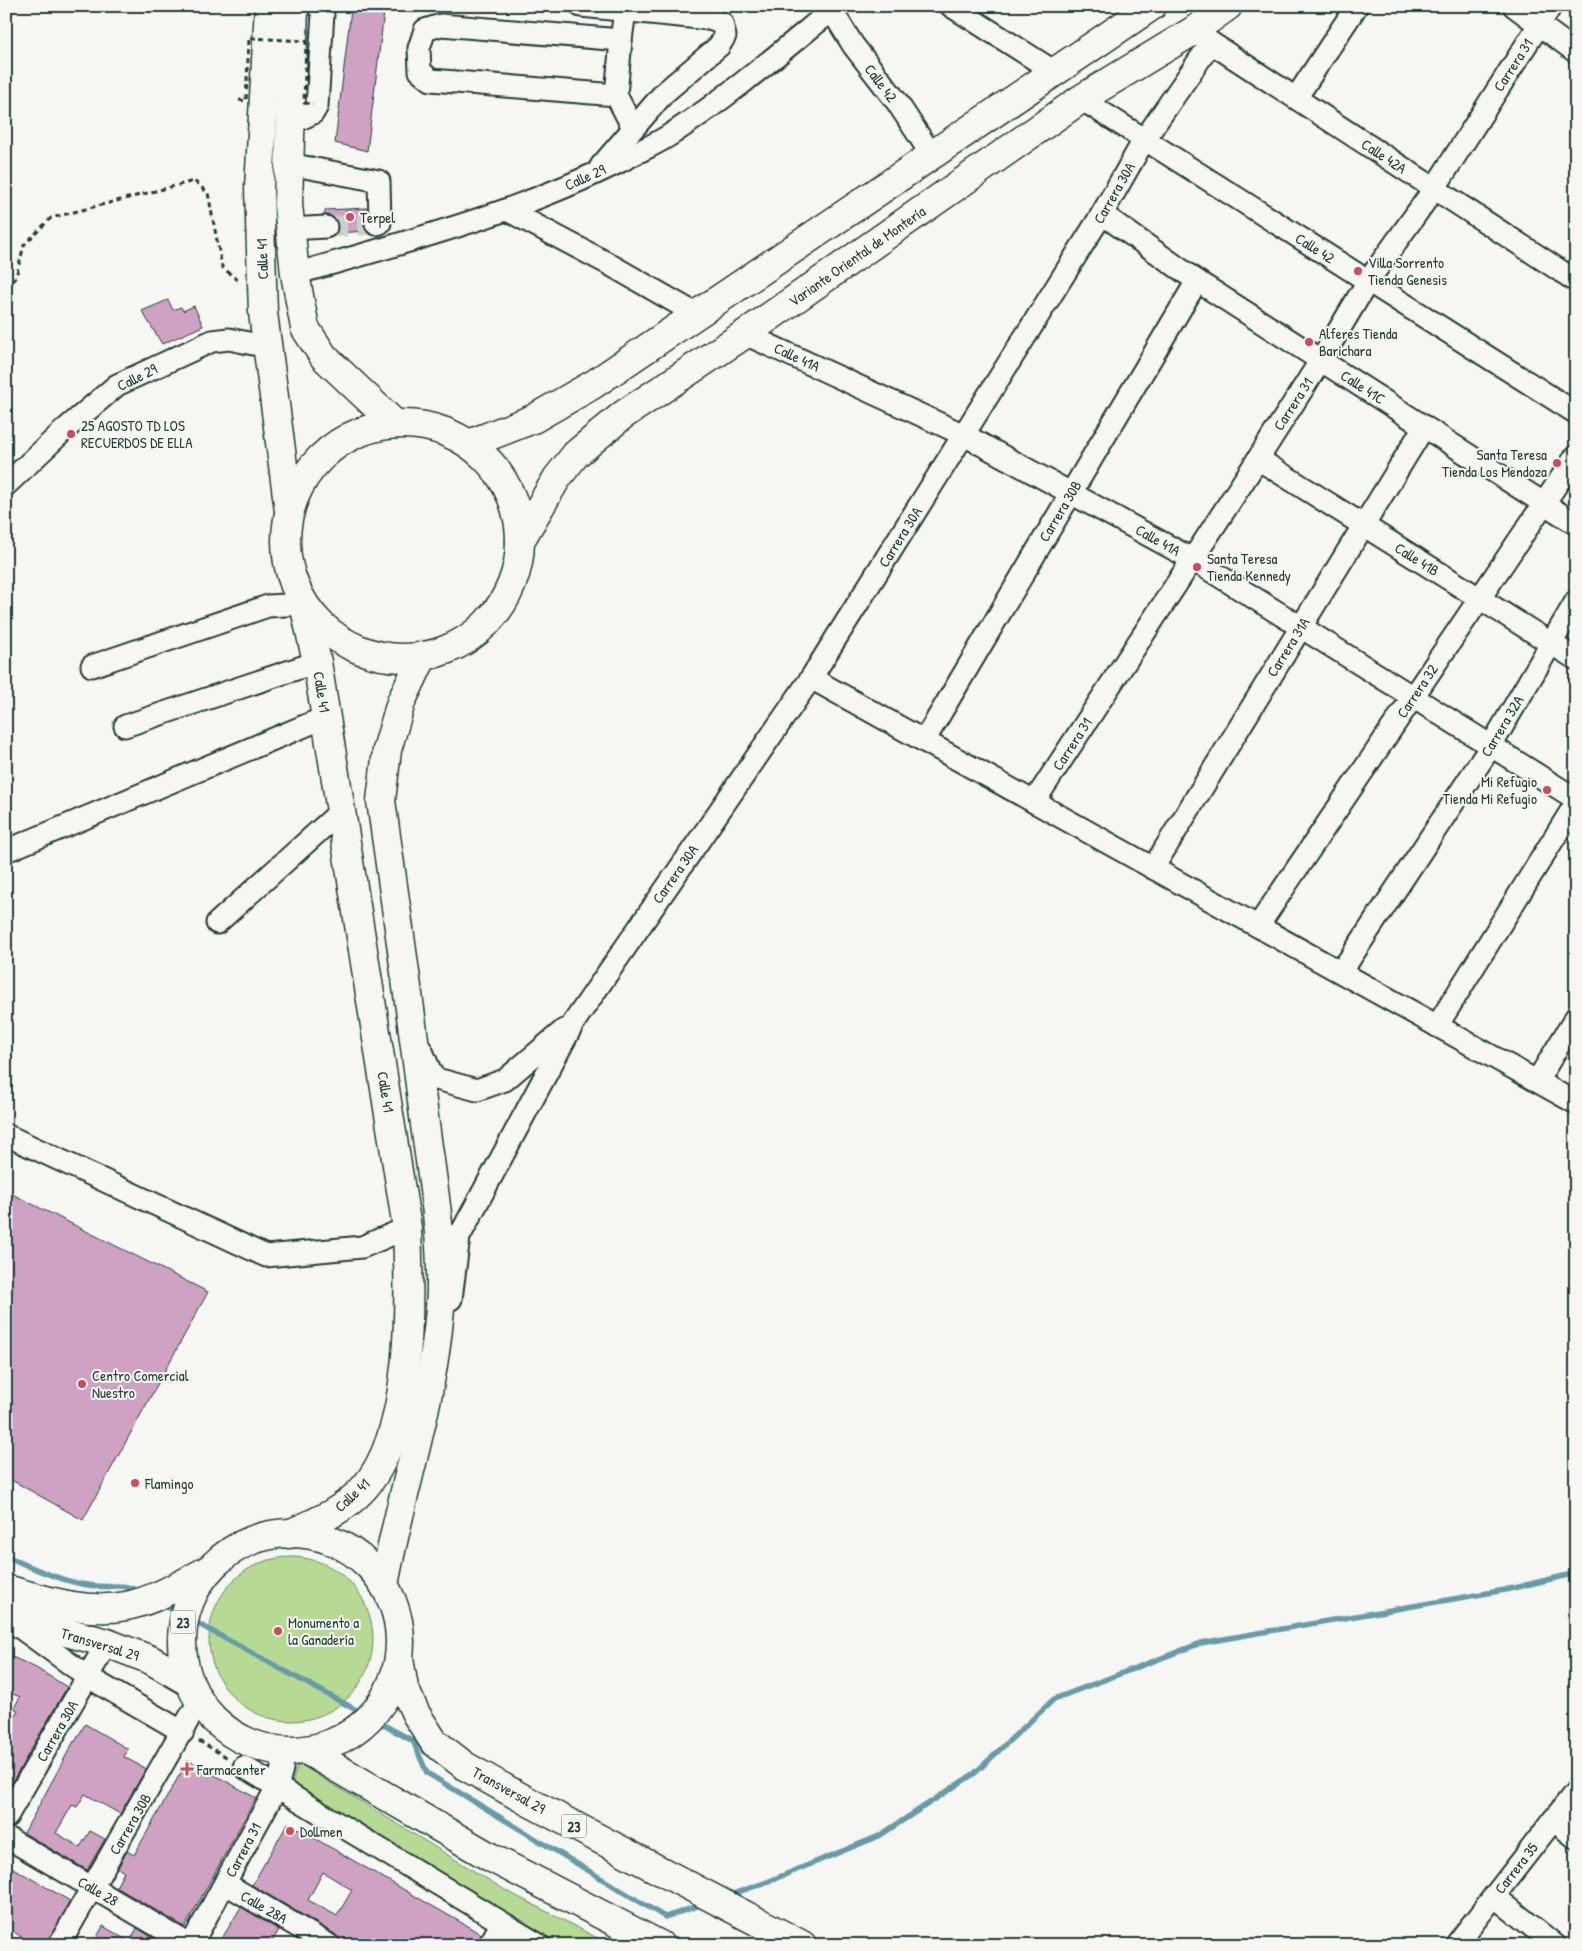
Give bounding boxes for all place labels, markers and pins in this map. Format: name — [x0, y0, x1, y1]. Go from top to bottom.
place label: Terpel — [360, 207, 395, 228]
marker: Terpel — [344, 211, 356, 223]
place label: Villa Sorrento Tienda Genesis — [1368, 252, 1447, 290]
marker: Villa Sorrento Tienda Genesis — [1352, 265, 1364, 277]
place label: Alferes Tienda Barichara — [1319, 323, 1398, 361]
marker: Alferes Tienda Barichara — [1303, 336, 1315, 348]
place label: 25 AGOSTO TD LOS RECUERDOS DE ELLA — [81, 415, 193, 453]
marker: 25 AGOSTO TD LOS RECUERDOS DE ELLA — [65, 428, 77, 440]
place label: Santa Teresa Tienda Los Mendoza — [1442, 444, 1547, 482]
marker: Santa Teresa Tienda Los Mendoza — [1551, 457, 1563, 469]
place label: Santa Teresa Tienda Kennedy — [1207, 548, 1291, 586]
marker: Santa Teresa Tienda Kennedy — [1191, 561, 1203, 573]
place label: Mi Refugio Tienda Mi Refugio — [1443, 771, 1537, 809]
marker: Mi Refugio Tienda Mi Refugio — [1541, 784, 1553, 796]
place label: Centro Comercial Nuestro — [92, 1365, 189, 1403]
marker: Centro Comercial Nuestro — [76, 1378, 88, 1390]
place label: Flamingo — [144, 1473, 194, 1494]
marker: Flamingo — [129, 1477, 141, 1489]
place label: Monumento a la Ganadería — [288, 1612, 359, 1650]
marker: Monumento a la Ganadería — [272, 1625, 284, 1637]
place label: Farmacenter — [196, 1759, 266, 1780]
marker: Farmacenter — [181, 1763, 193, 1775]
place label: Dollmen — [300, 1821, 343, 1842]
marker: Dollmen — [284, 1825, 296, 1837]

